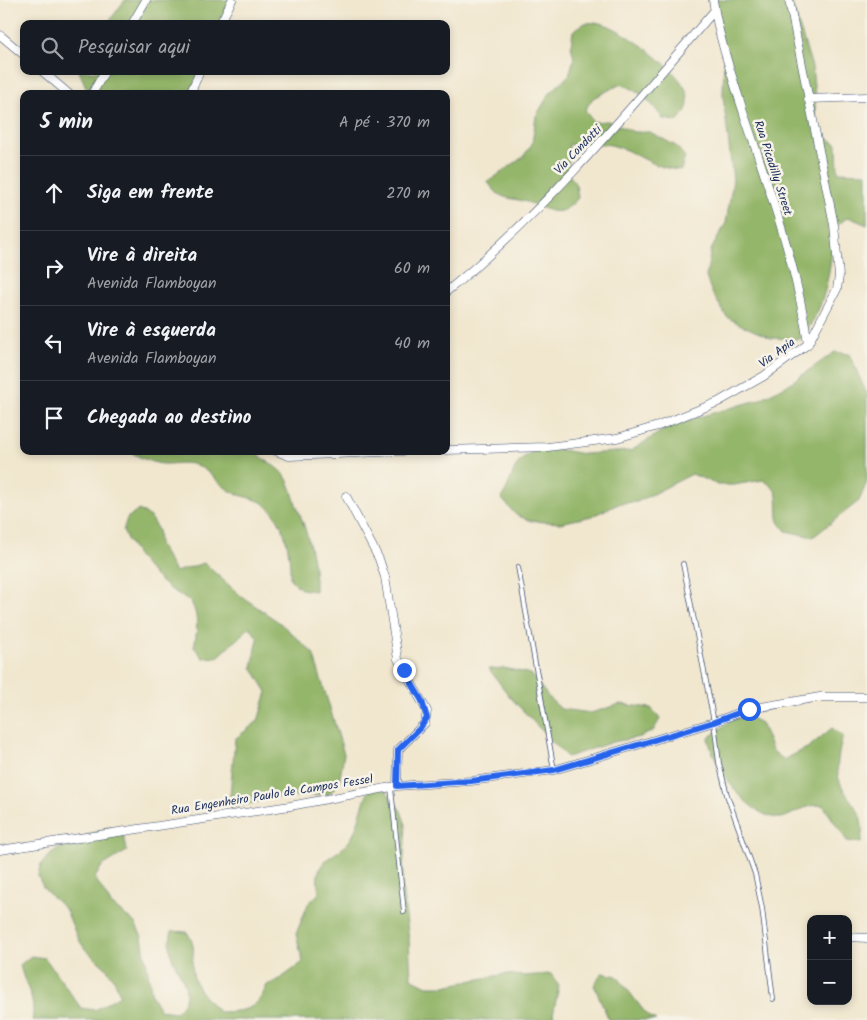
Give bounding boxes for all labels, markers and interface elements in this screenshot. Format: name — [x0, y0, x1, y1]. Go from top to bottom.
search box — [20, 20, 450, 75]
text: Pesquisar aqui — [78, 33, 190, 63]
icon: search — [38, 34, 66, 62]
text: 5 min — [40, 106, 93, 139]
text: A pé · 370 m — [339, 110, 430, 135]
street label: Rua Picadilly Street — [749, 118, 797, 218]
street label: Via Condotti — [550, 120, 607, 179]
text: Siga em frente — [87, 178, 214, 208]
icon: ahead — [40, 179, 68, 207]
text: 270 m — [386, 181, 430, 206]
text: Vire à direita — [87, 241, 197, 271]
icon: right — [40, 254, 68, 282]
text: 60 m — [394, 256, 430, 281]
text: Avenida Flamboyan — [87, 271, 217, 296]
text: Vire à esquerda — [87, 316, 216, 346]
icon: left — [40, 329, 68, 357]
text: 40 m — [394, 331, 430, 356]
street label: Via Apia — [755, 333, 800, 373]
text: Avenida Flamboyan — [87, 346, 217, 371]
text: Chegada ao destino — [87, 403, 252, 433]
icon: arrive — [40, 404, 68, 432]
route end — [393, 659, 416, 682]
route start — [738, 698, 761, 721]
street label: Rua Engenheiro Paulo de Campos Fessel — [170, 770, 374, 820]
map controls — [807, 915, 852, 1005]
button: + — [807, 915, 852, 960]
button: − — [807, 960, 852, 1005]

